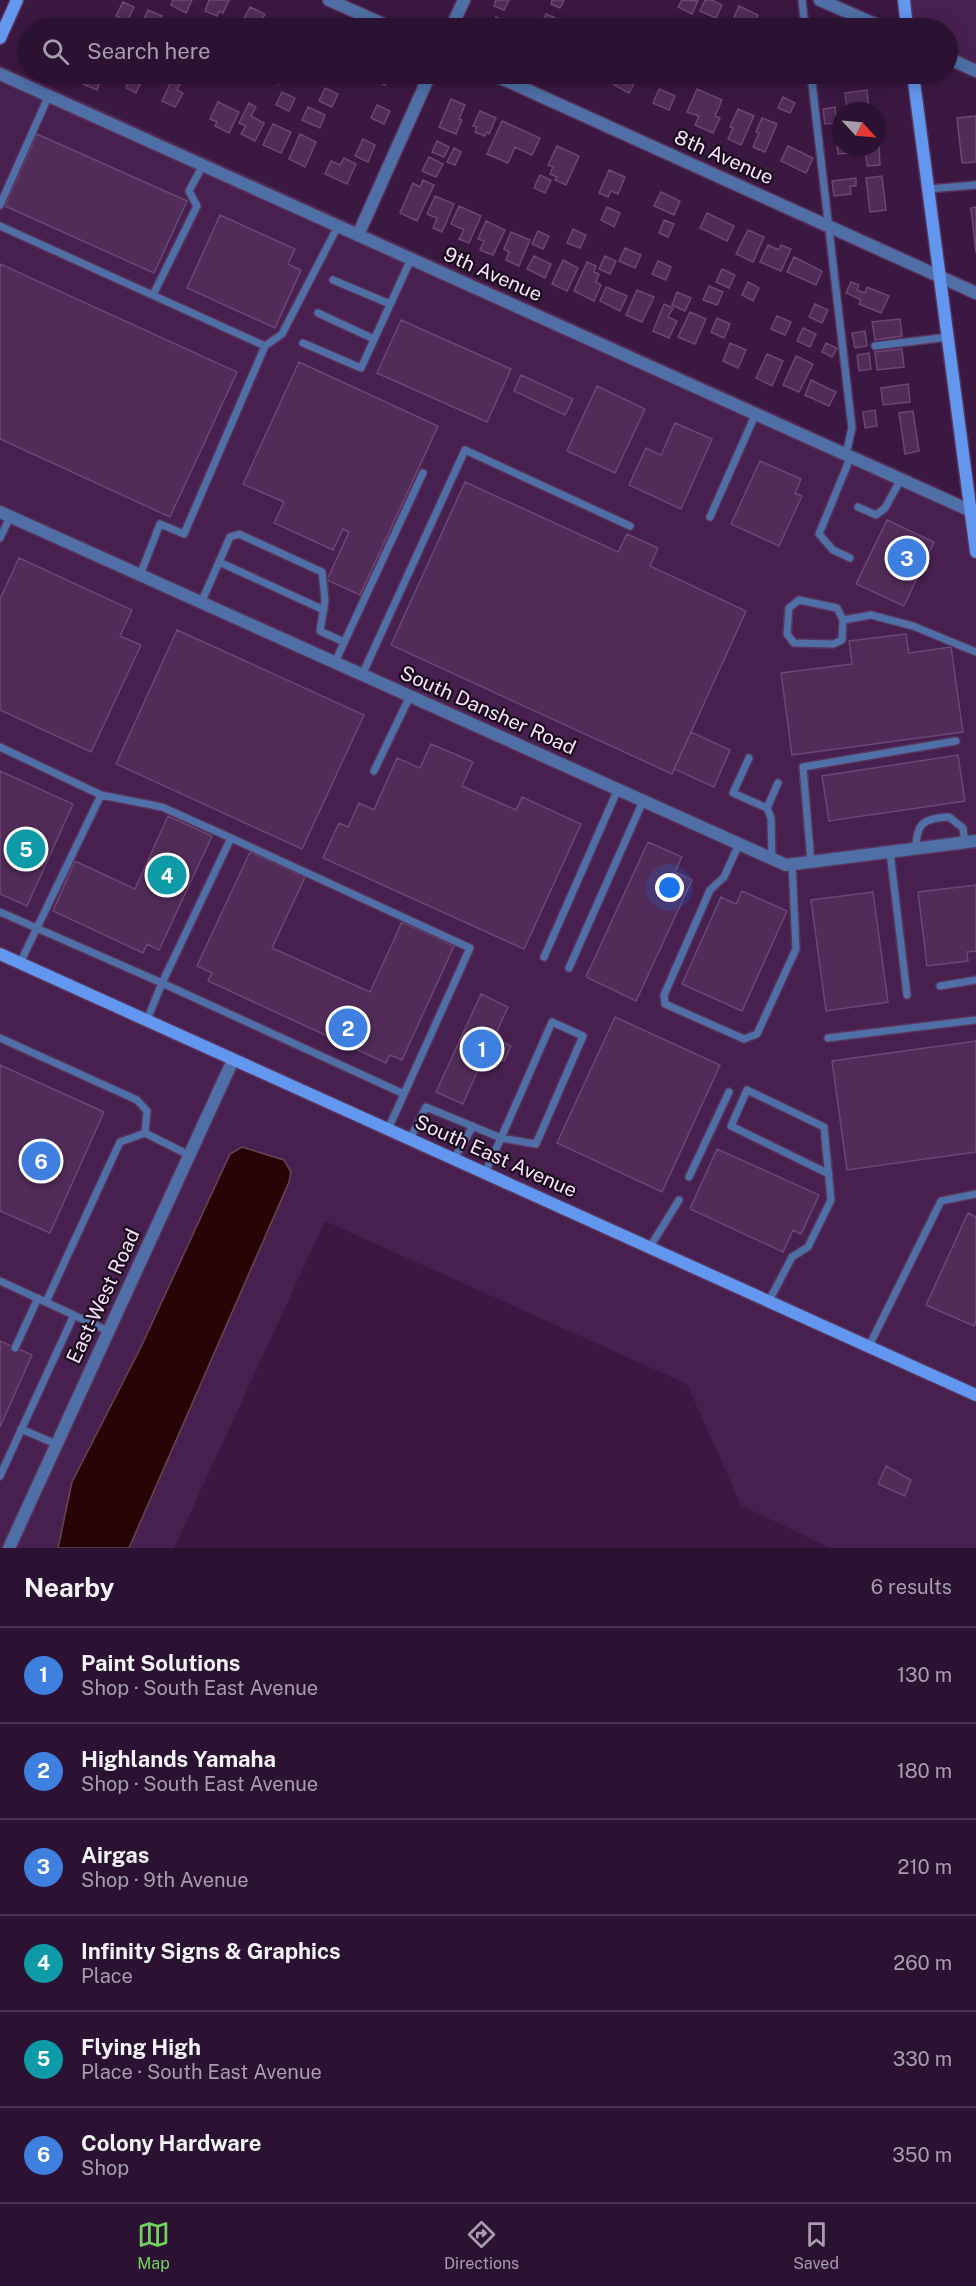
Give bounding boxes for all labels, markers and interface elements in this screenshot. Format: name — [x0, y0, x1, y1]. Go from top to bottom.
search box — [18, 18, 958, 84]
icon: search — [39, 35, 72, 68]
text: Search here — [87, 38, 211, 64]
north arrow — [832, 102, 886, 156]
street label: 8th Avenue — [671, 125, 777, 189]
street label: 9th Avenue — [440, 242, 546, 306]
pin: 3 — [888, 536, 926, 580]
street label: South Dansher Road — [396, 660, 580, 760]
pin: 5 — [6, 826, 46, 872]
pin: 4 — [148, 852, 186, 898]
your location — [655, 873, 684, 902]
pin: 2 — [328, 1006, 368, 1050]
pin: 1 — [462, 1026, 502, 1072]
street label: South East Avenue — [411, 1109, 581, 1203]
pin: 6 — [22, 1138, 60, 1184]
street label: East-West Road — [61, 1225, 145, 1367]
text: Nearby — [24, 1572, 114, 1603]
text: 6 results — [871, 1575, 952, 1599]
text: Paint Solutions — [81, 1650, 240, 1676]
text: 1 — [39, 1663, 48, 1687]
text: 130 m — [897, 1663, 952, 1687]
text: Shop · South East Avenue — [81, 1676, 318, 1700]
text: Highlands Yamaha — [81, 1746, 276, 1772]
text: 2 — [37, 1759, 50, 1783]
text: 180 m — [897, 1759, 952, 1783]
text: Shop · South East Avenue — [81, 1772, 318, 1796]
text: Airgas — [81, 1842, 149, 1868]
text: 3 — [37, 1855, 50, 1879]
text: 210 m — [898, 1855, 952, 1879]
text: Shop · 9th Avenue — [81, 1868, 249, 1892]
text: Infinity Signs & Graphics — [81, 1938, 341, 1964]
text: 4 — [37, 1951, 50, 1975]
text: 260 m — [893, 1951, 952, 1975]
text: Place — [81, 1964, 133, 1988]
text: Flying High — [81, 2034, 201, 2060]
text: 5 — [37, 2047, 50, 2071]
text: 330 m — [893, 2047, 952, 2071]
text: Place · South East Avenue — [81, 2060, 322, 2084]
text: Colony Hardware — [81, 2130, 261, 2156]
text: 6 — [37, 2143, 50, 2167]
text: 350 m — [892, 2143, 952, 2167]
text: Shop — [81, 2156, 129, 2180]
tab: Map — [137, 2218, 170, 2273]
tab: Directions — [444, 2218, 519, 2273]
tab: Saved — [793, 2218, 839, 2273]

